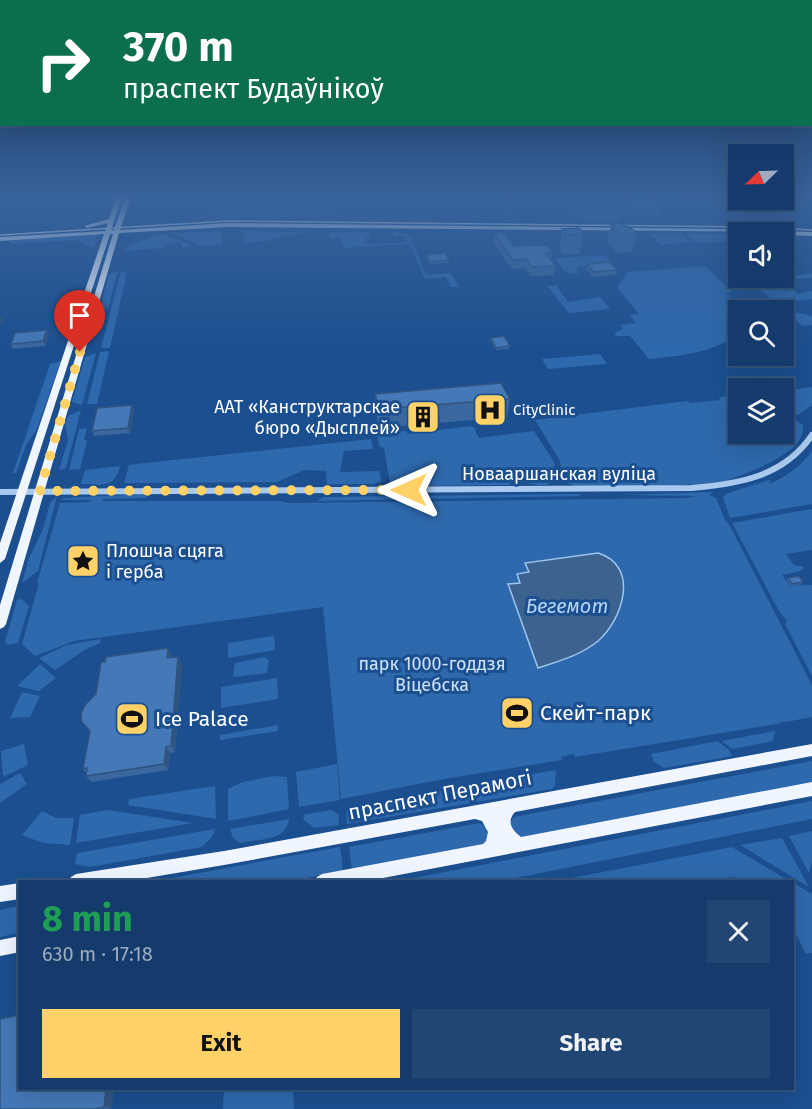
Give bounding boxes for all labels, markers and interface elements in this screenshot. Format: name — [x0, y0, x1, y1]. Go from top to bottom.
text: 370 m — [123, 22, 234, 72]
icon: right — [24, 24, 102, 102]
text: праспект Будаўнікоў — [123, 73, 384, 105]
north arrow — [728, 144, 794, 210]
map controls — [728, 144, 794, 444]
button: sound — [728, 222, 794, 288]
pin — [54, 290, 105, 352]
icon: arrive — [63, 299, 96, 332]
button: search — [728, 300, 794, 366]
button: layers — [728, 378, 794, 444]
hospital icon: CityClinic — [472, 392, 508, 428]
place label: ААТ «Канструктарскае бюро «Дысплей» — [214, 396, 400, 439]
building icon: ААТ «Канструктарскае бюро «Дысплей» — [405, 399, 441, 435]
place label: CityClinic — [513, 401, 575, 419]
position arrow — [377, 458, 441, 522]
street label: Новааршанская вуліца — [462, 463, 656, 485]
place label: Плошча сцяга і герба — [106, 540, 224, 583]
place icon: Плошча сцяга і герба — [65, 543, 101, 579]
water label: Бегемот — [526, 594, 608, 618]
park label: парк 1000-годдзя Віцебска — [358, 653, 506, 696]
sports icon: Скейт-парк — [499, 695, 535, 731]
place label: Скейт-парк — [540, 700, 651, 726]
sports icon: Ice Palace — [114, 701, 150, 737]
place label: Ice Palace — [155, 706, 249, 732]
street label: праспект Перамогі — [346, 764, 534, 826]
text: 8 min — [42, 897, 133, 941]
button: close — [707, 900, 770, 963]
text: 630 m · 17:18 — [42, 942, 153, 966]
button: Exit — [42, 1009, 400, 1078]
button: Share — [412, 1009, 770, 1078]

